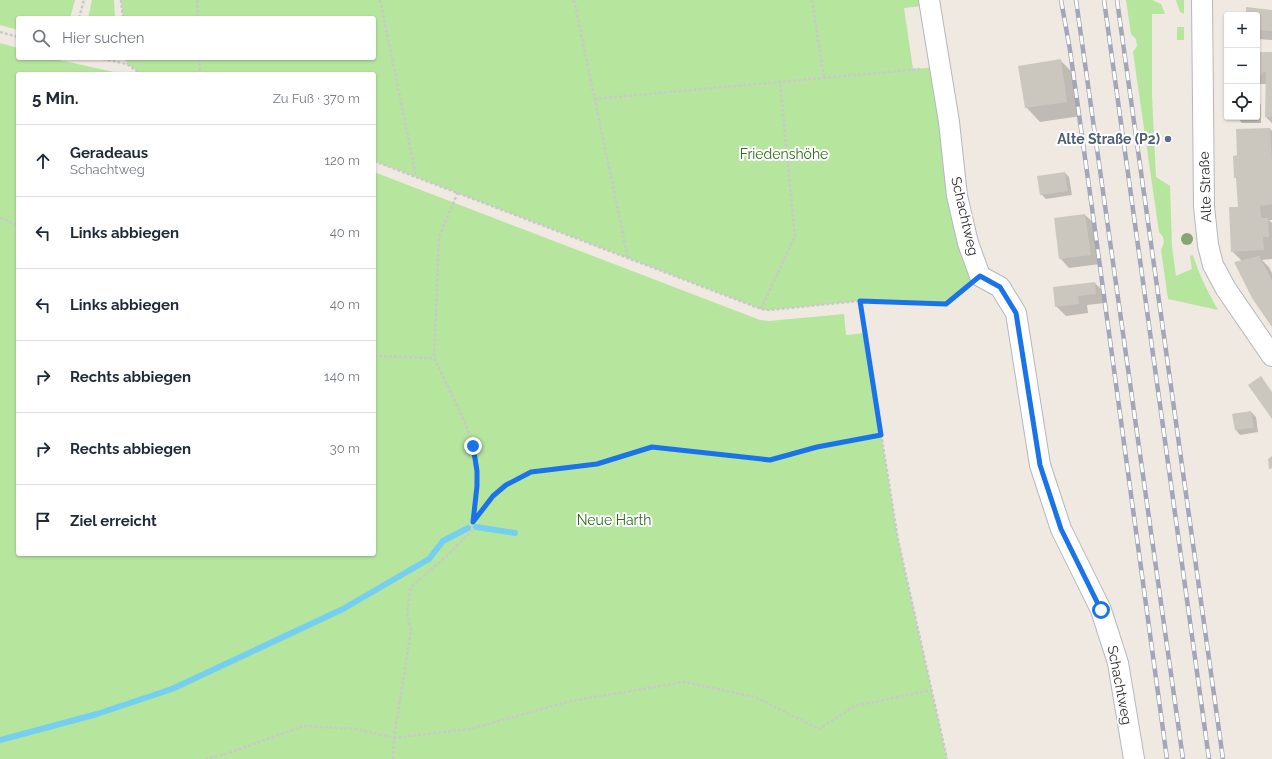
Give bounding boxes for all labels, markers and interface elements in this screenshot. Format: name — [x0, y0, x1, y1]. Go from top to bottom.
map controls — [1224, 12, 1260, 120]
button: + — [1224, 12, 1260, 48]
search box — [16, 16, 376, 60]
icon: search — [30, 27, 52, 49]
text: Hier suchen — [62, 29, 145, 47]
button: − — [1224, 48, 1260, 84]
button: locate — [1224, 84, 1260, 120]
text: 5 Min. — [32, 88, 79, 108]
text: Zu Fuß · 370 m — [273, 91, 360, 106]
place label: Alte Straße (P2) — [1057, 131, 1160, 147]
marker: Alte Straße (P2) — [1163, 134, 1173, 144]
text: Geradeaus — [70, 144, 148, 162]
park label: Friedenshöhe — [740, 146, 828, 162]
icon: ahead — [32, 150, 54, 172]
street label: Alte Straße — [1196, 151, 1214, 223]
text: 120 m — [324, 153, 360, 168]
text: Schachtweg — [70, 162, 145, 177]
street label: Schachtweg — [948, 175, 982, 257]
icon: left — [32, 222, 54, 244]
text: Links abbiegen — [70, 224, 179, 242]
text: 40 m — [330, 225, 360, 240]
icon: left — [32, 294, 54, 316]
text: Links abbiegen — [70, 296, 179, 314]
text: 40 m — [330, 297, 360, 312]
icon: right — [32, 366, 54, 388]
text: Rechts abbiegen — [70, 368, 191, 386]
text: 140 m — [324, 369, 360, 384]
route end — [464, 437, 482, 455]
icon: right — [32, 438, 54, 460]
text: Rechts abbiegen — [70, 440, 191, 458]
text: 30 m — [330, 441, 360, 456]
icon: arrive — [32, 510, 54, 532]
text: Ziel erreicht — [70, 512, 157, 530]
park label: Neue Harth — [577, 512, 651, 528]
route start — [1092, 601, 1110, 619]
street label: Schachtweg — [1104, 644, 1136, 726]

